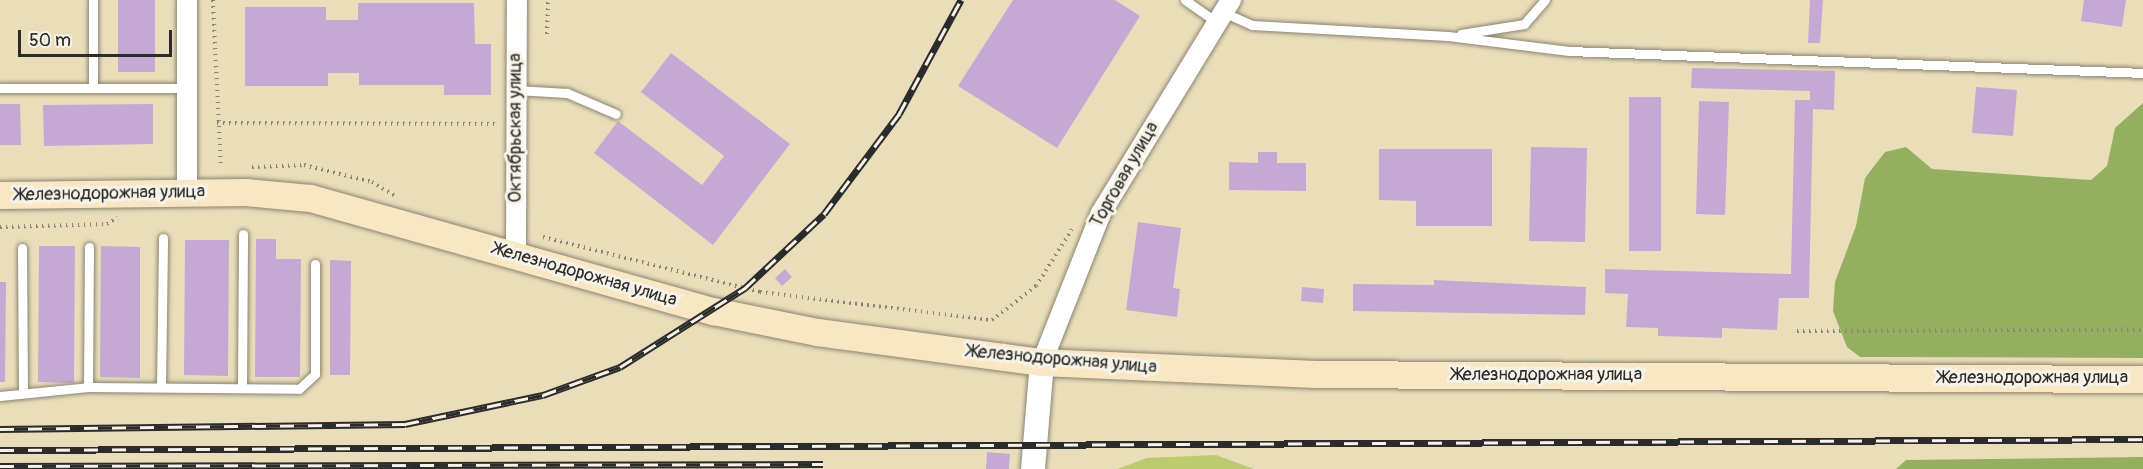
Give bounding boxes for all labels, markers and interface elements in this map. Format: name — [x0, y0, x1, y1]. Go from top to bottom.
scale bar — [21, 18, 176, 56]
text: 50 m — [29, 29, 71, 52]
street label: Октябрьская улица — [505, 53, 527, 203]
street label: Торговая улица — [1086, 118, 1164, 232]
street label: Железнодорожная улица — [15, 182, 205, 206]
street label: Железнодорожная улица — [491, 238, 679, 312]
street label: Железнодорожная улица — [966, 341, 1158, 379]
street label: Железнодорожная улица — [1452, 364, 1642, 386]
street label: Железнодорожная улица — [1938, 367, 2128, 389]

